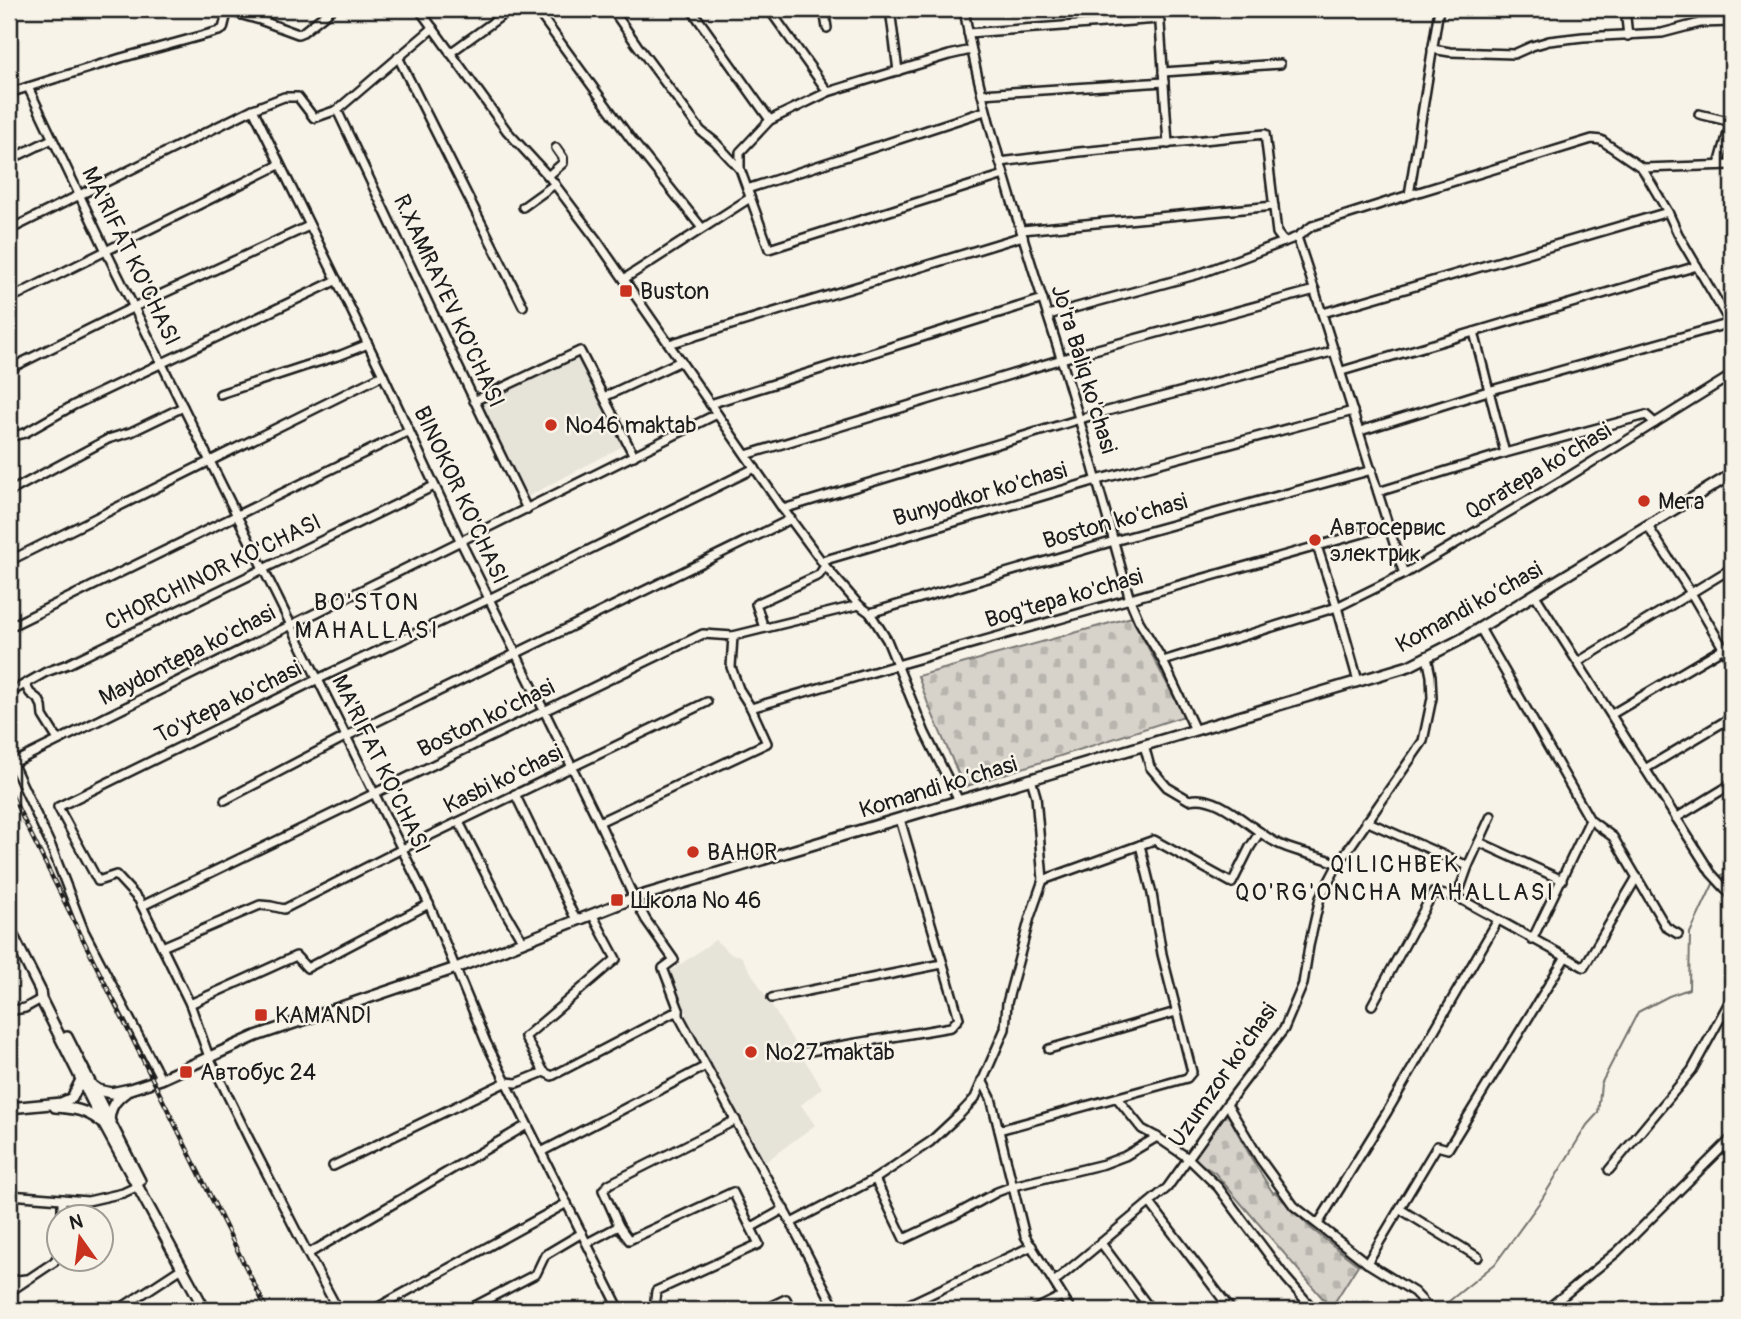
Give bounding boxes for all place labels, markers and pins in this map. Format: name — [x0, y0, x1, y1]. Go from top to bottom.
place label: Buston — [640, 277, 709, 306]
marker: Buston — [618, 283, 634, 299]
place label: №46 maktab — [565, 411, 697, 440]
marker: №46 maktab — [543, 417, 559, 433]
place label: Мега — [1658, 487, 1704, 516]
marker: Мега — [1636, 493, 1652, 509]
place label: Автосервис электрик — [1329, 513, 1446, 568]
marker: Автосервис электрик — [1307, 532, 1323, 548]
place label: BAHOR — [707, 838, 777, 867]
marker: BAHOR — [685, 844, 701, 860]
place label: Школа № 46 — [631, 886, 761, 915]
marker: Школа № 46 — [609, 892, 625, 908]
place label: KAMANDI — [275, 1001, 372, 1030]
marker: KAMANDI — [253, 1007, 269, 1023]
place label: №27 maktab — [765, 1038, 895, 1067]
marker: №27 maktab — [743, 1044, 759, 1060]
place label: Автобус 24 — [200, 1058, 316, 1087]
marker: Автобус 24 — [178, 1064, 194, 1080]

